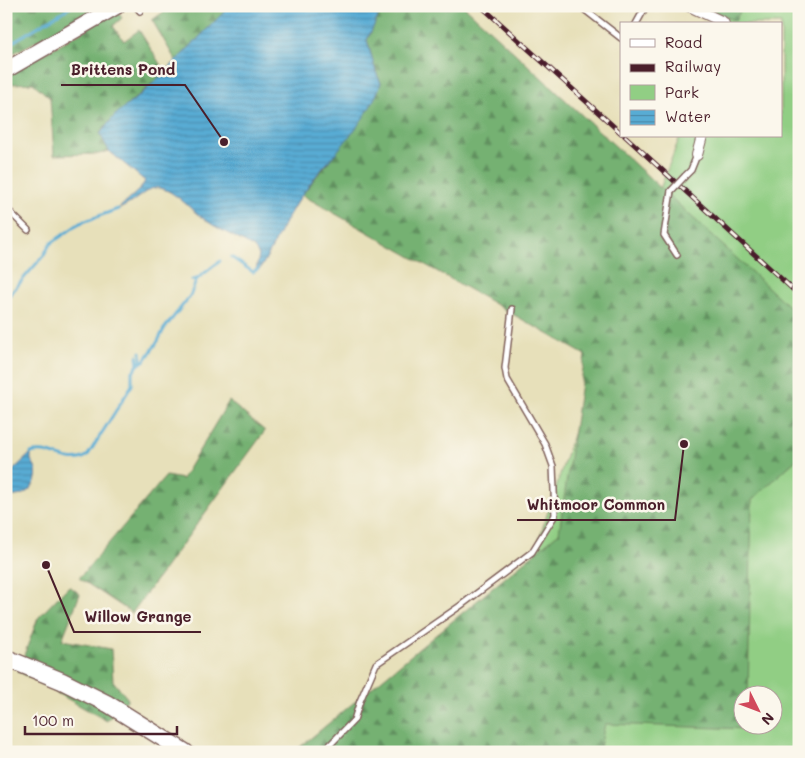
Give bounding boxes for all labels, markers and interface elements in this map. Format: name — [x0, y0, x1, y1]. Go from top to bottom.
legend — [620, 22, 782, 138]
text: Road — [665, 32, 702, 52]
callout: Brittens Pond — [61, 55, 185, 85]
text: Railway — [665, 56, 721, 76]
text: Brittens Pond — [71, 59, 176, 79]
text: Park — [665, 82, 699, 102]
text: Water — [665, 106, 711, 126]
callout: Whitmoor Common — [517, 490, 675, 520]
text: Whitmoor Common — [527, 494, 665, 514]
callout: Willow Grange — [74, 602, 201, 632]
text: Willow Grange — [84, 606, 192, 626]
north arrow — [732, 686, 782, 736]
scale bar — [25, 703, 178, 735]
text: N — [757, 709, 779, 729]
text: 100 m — [32, 710, 74, 730]

